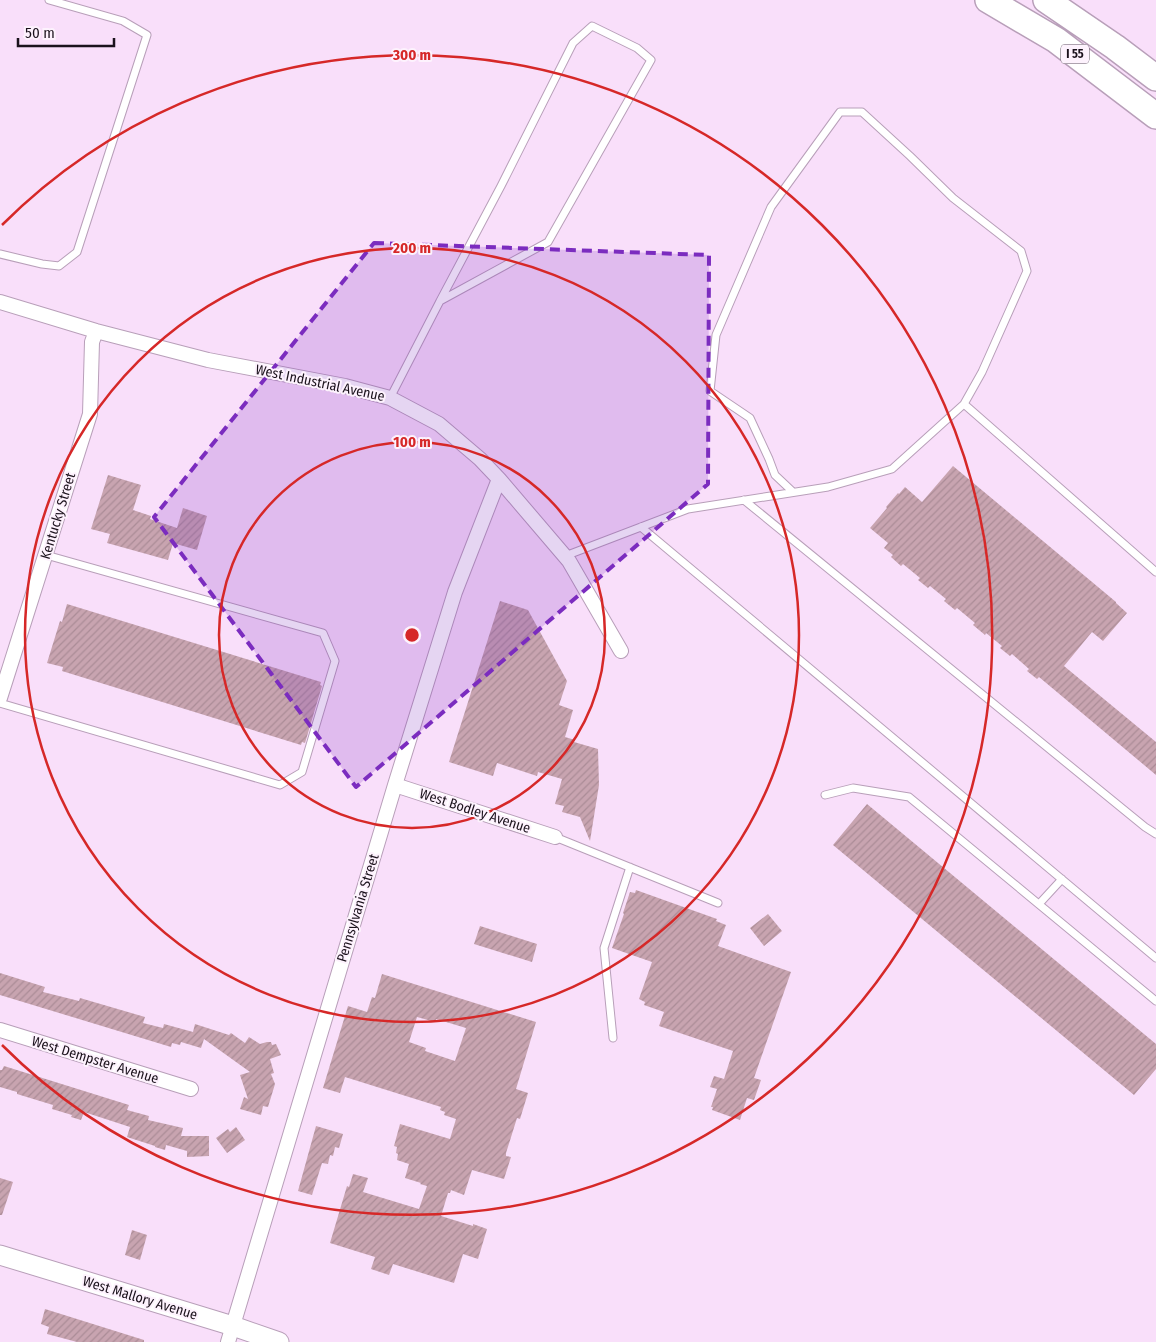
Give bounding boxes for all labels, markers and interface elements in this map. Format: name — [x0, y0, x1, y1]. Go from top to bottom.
scale bar — [18, 15, 114, 47]
text: 50 m — [25, 24, 55, 42]
road number: I 55 — [1061, 44, 1089, 64]
text: 300 m — [392, 46, 431, 64]
text: 200 m — [392, 239, 431, 257]
street label: West Industrial Avenue — [254, 361, 386, 405]
text: 100 m — [393, 433, 431, 451]
street label: Kentucky Street — [37, 470, 79, 561]
centre of rings — [403, 626, 421, 644]
street label: West Bodley Avenue — [417, 785, 533, 837]
street label: Pennsylvania Street — [333, 851, 383, 964]
street label: West Dempster Avenue — [29, 1033, 161, 1087]
street label: West Mallory Avenue — [81, 1272, 199, 1324]

